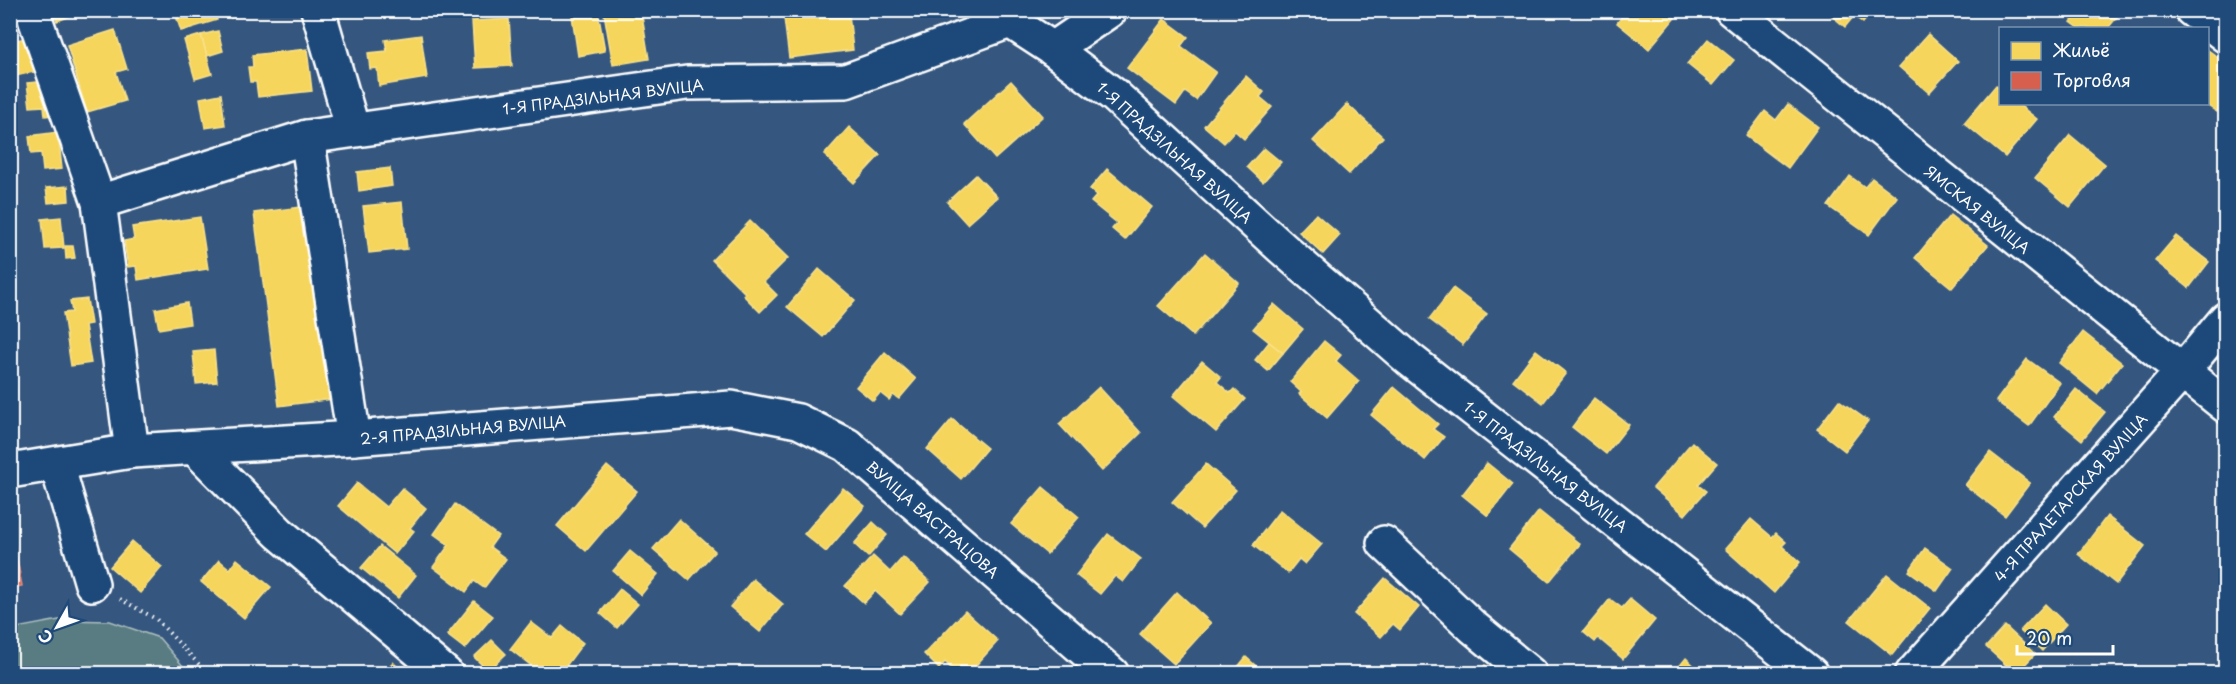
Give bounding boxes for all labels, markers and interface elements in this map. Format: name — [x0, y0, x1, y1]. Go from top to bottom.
legend — [1999, 27, 2209, 105]
text: Жильё — [2052, 36, 2110, 63]
text: Торговля — [2053, 66, 2131, 93]
street label: 1-Я ПРАДЗІЛЬНАЯ ВУЛІЦА — [501, 72, 705, 120]
street label: 1-Я ПРАДЗІЛЬНАЯ ВУЛІЦА — [1092, 76, 1258, 228]
street label: ЯМСКАЯ ВУЛІЦА — [1920, 159, 2036, 259]
street label: 1-Я ПРАДЗІЛЬНАЯ ВУЛІЦА — [1459, 395, 1633, 537]
street label: 4-Я ПРАЛЕТАРСКАЯ ВУЛІЦА — [1988, 408, 2152, 586]
street label: 2-Я ПРАДЗІЛЬНАЯ ВУЛІЦА — [359, 409, 567, 449]
street label: ВУЛІЦА ВАСТРАЦОВА — [862, 455, 1004, 583]
north arrow — [27, 597, 87, 657]
scale bar — [2017, 618, 2113, 656]
text: 20 m — [2026, 624, 2072, 651]
text: С — [32, 625, 58, 650]

